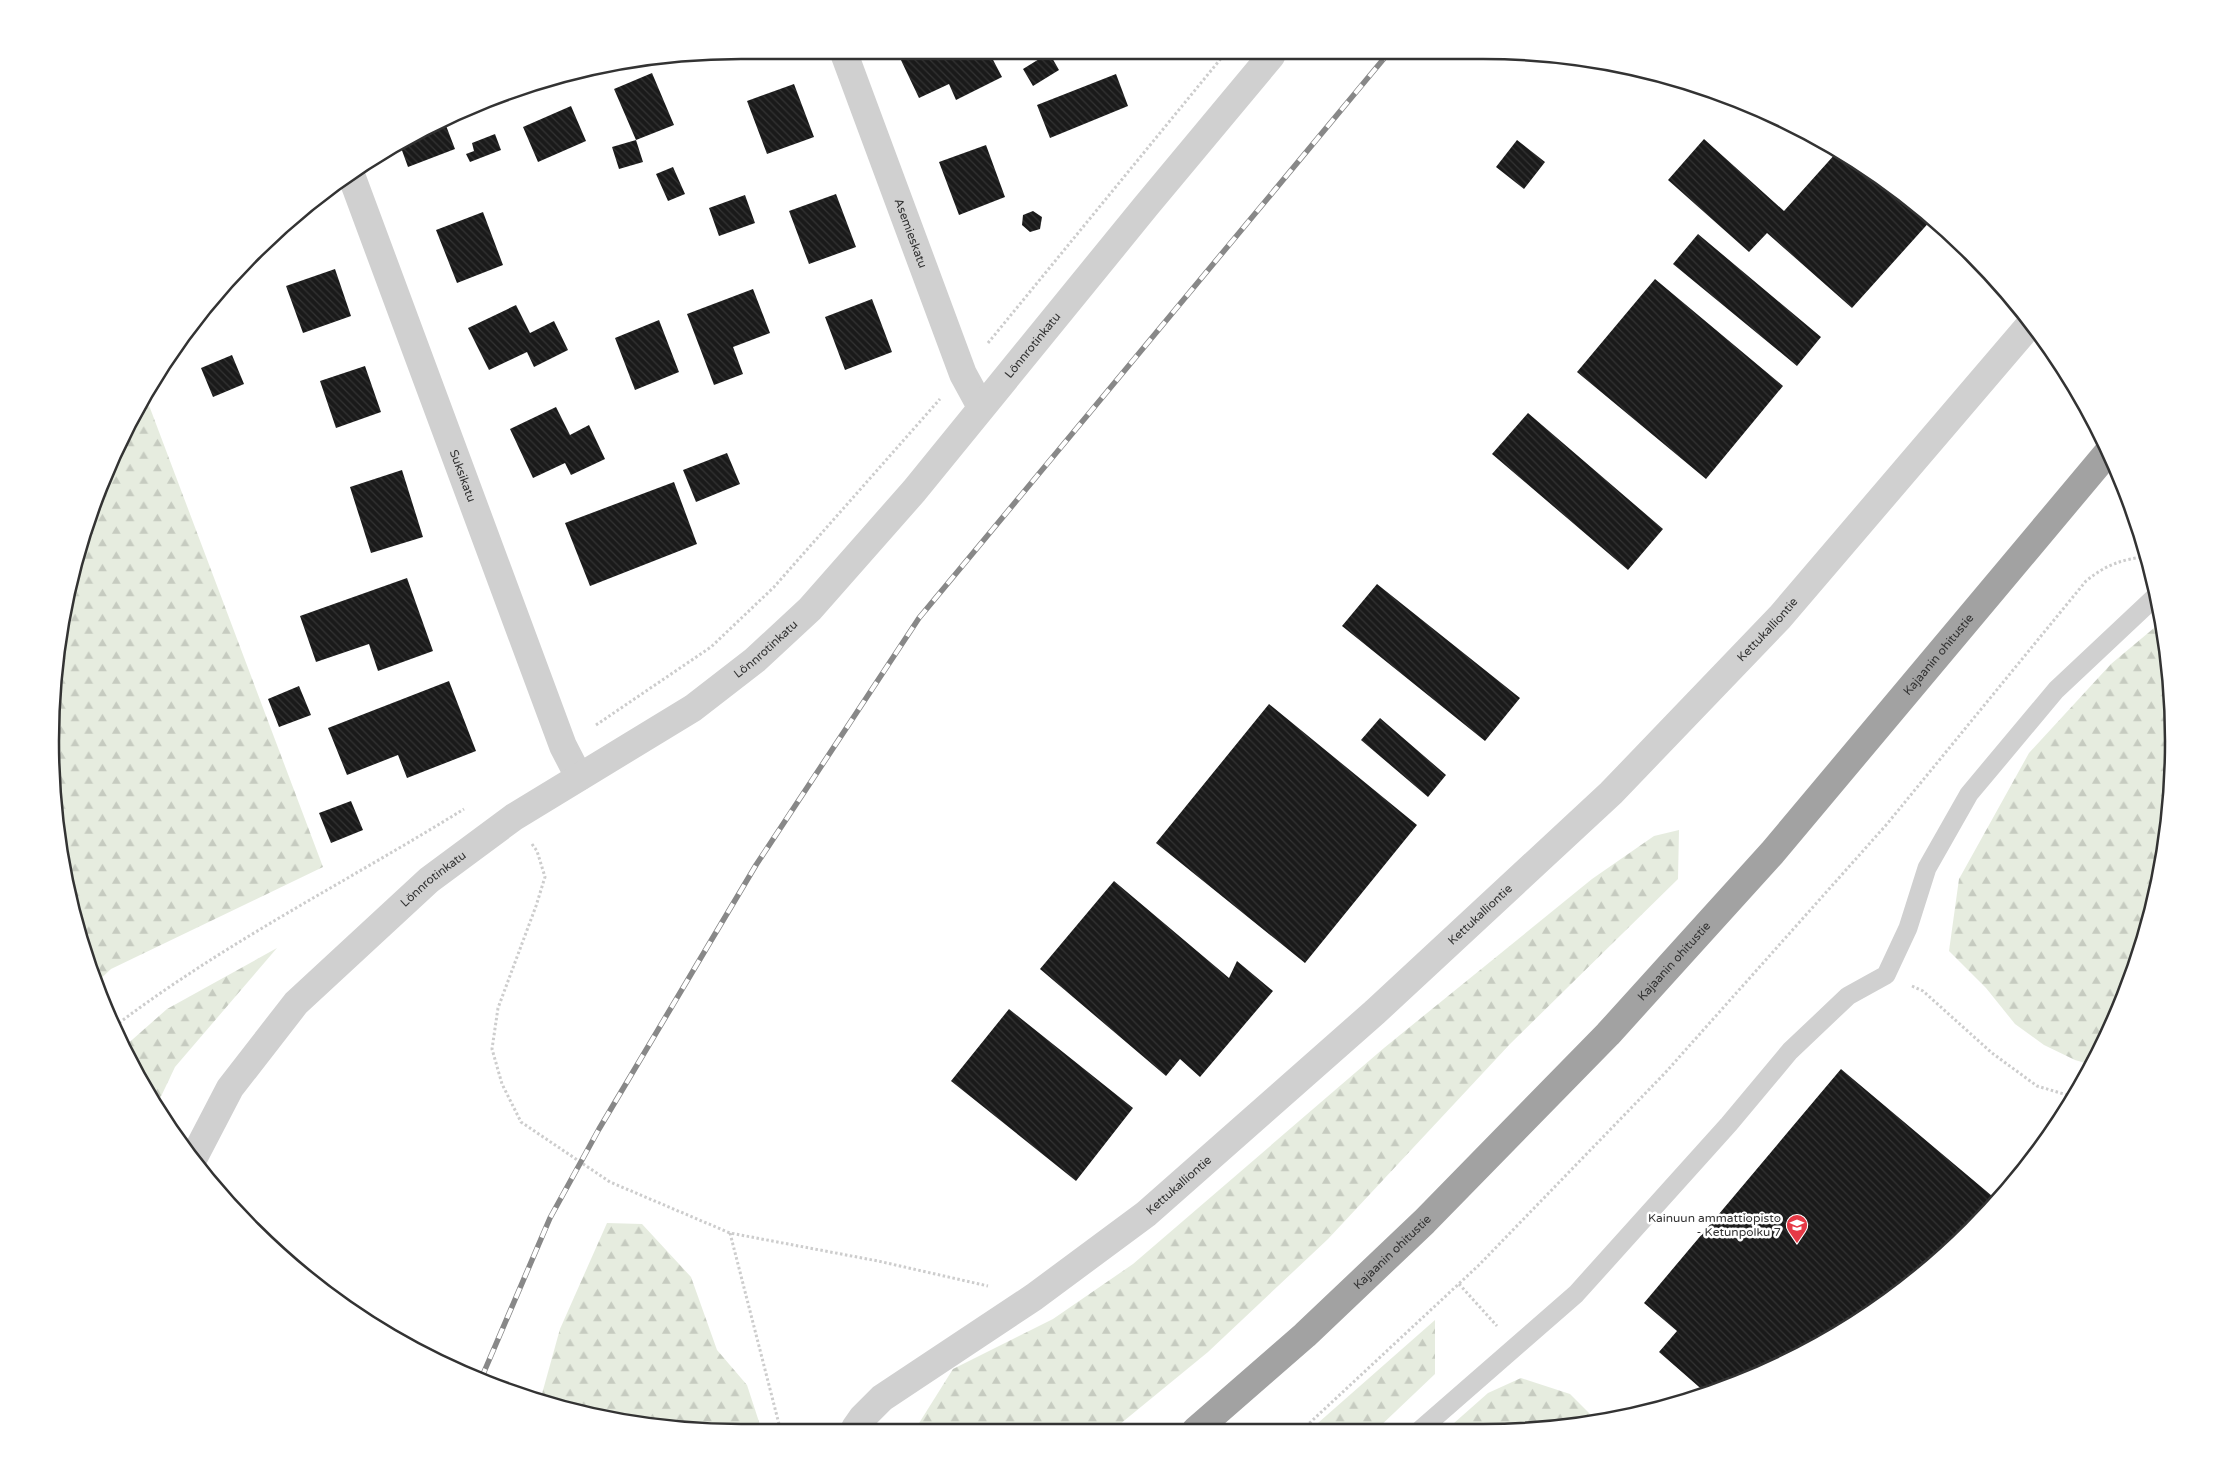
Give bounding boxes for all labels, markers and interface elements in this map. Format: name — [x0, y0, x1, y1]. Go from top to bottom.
street label: Asemieskatu — [891, 197, 930, 270]
street label: Lönnrotinkatu — [1002, 310, 1063, 381]
street label: Suksikatu — [447, 448, 479, 504]
street label: Kettukalliontie — [1734, 594, 1801, 664]
street label: Kajaanin ohitustie — [1900, 611, 1977, 698]
street label: Lönnrotinkatu — [731, 617, 800, 681]
street label: Lönnrotinkatu — [398, 848, 469, 910]
street label: Kettukalliontie — [1445, 881, 1515, 948]
street label: Kajaanin ohitustie — [1635, 919, 1713, 1004]
street label: Kettukalliontie — [1143, 1153, 1214, 1218]
place label: Kainuun ammattiopisto - Ketunpolku 7 — [1648, 1211, 1781, 1239]
street label: Kajaanin ohitustie — [1351, 1212, 1434, 1292]
school or university icon: Kainuun ammattiopisto - Ketunpolku 7 — [1785, 1213, 1809, 1244]

